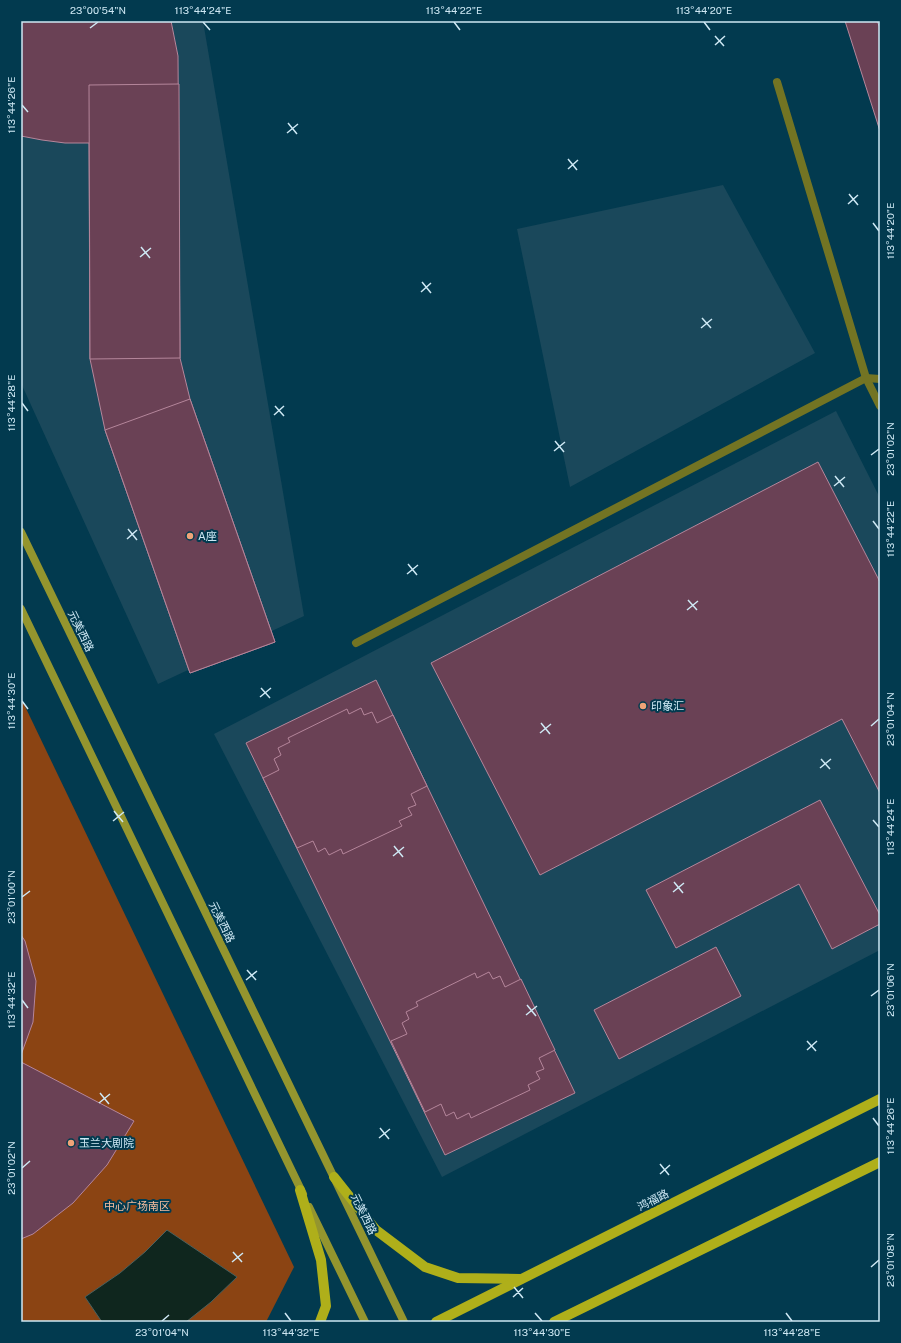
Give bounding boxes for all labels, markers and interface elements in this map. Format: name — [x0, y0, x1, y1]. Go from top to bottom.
text: 23°00'54"N — [70, 4, 126, 16]
text: 113°44'24"E — [175, 4, 231, 16]
text: 113°44'22"E — [426, 4, 482, 16]
text: 113°44'20"E — [676, 4, 732, 16]
text: 113°44'26"E — [5, 77, 17, 133]
text: 113°44'20"E — [884, 203, 896, 259]
text: 113°44'28"E — [5, 374, 17, 432]
text: 23°01'02"N — [884, 422, 896, 476]
text: 113°44'22"E — [884, 501, 896, 557]
place label: A座 — [198, 530, 217, 542]
marker: A座 — [185, 531, 195, 541]
street label: 元美西路 — [66, 609, 96, 653]
text: 113°44'30"E — [5, 673, 17, 729]
text: 23°01'04"N — [884, 692, 896, 746]
place label: 印象汇 — [651, 700, 684, 712]
marker: 印象汇 — [638, 701, 648, 711]
text: 113°44'24"E — [884, 799, 896, 855]
text: 23°01'00"N — [5, 870, 17, 924]
street label: 元美西路 — [207, 900, 237, 944]
text: 23°01'06"N — [884, 963, 896, 1017]
text: 113°44'32"E — [5, 972, 17, 1028]
text: 113°44'26"E — [884, 1098, 896, 1154]
place label: 玉兰大剧院 — [79, 1137, 134, 1149]
marker: 玉兰大剧院 — [66, 1138, 76, 1148]
text: 23°01'02"N — [5, 1141, 17, 1195]
street label: 鸿福路 — [636, 1187, 670, 1213]
street label: 元美西路 — [349, 1192, 379, 1236]
park label: 中心广场南区 — [104, 1200, 170, 1212]
text: 23°01'08"N — [884, 1233, 896, 1287]
text: 23°01'04"N — [135, 1326, 189, 1338]
text: 113°44'32"E — [263, 1326, 319, 1338]
text: 113°44'30"E — [514, 1326, 570, 1338]
text: 113°44'28"E — [763, 1326, 821, 1338]

